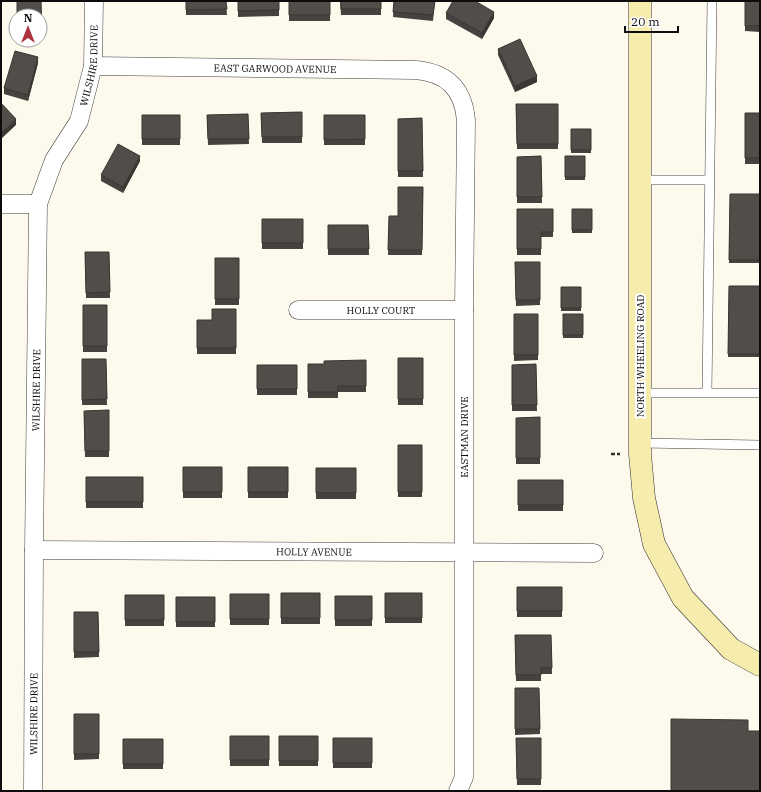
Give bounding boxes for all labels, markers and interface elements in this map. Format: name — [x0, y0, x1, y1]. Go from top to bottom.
north arrow — [8, 8, 48, 48]
scale bar — [625, 8, 678, 34]
text: N — [24, 11, 33, 25]
text: 20 m — [631, 14, 660, 29]
street label: WILSHIRE DRIVE — [77, 25, 101, 107]
street label: EAST GARWOOD AVENUE — [214, 61, 336, 76]
street label: NORTH WHEELING ROAD — [634, 295, 647, 417]
street label: HOLLY COURT — [347, 304, 416, 317]
street label: WILSHIRE DRIVE — [29, 349, 43, 431]
street label: EASTMAN DRIVE — [458, 396, 471, 478]
street label: HOLLY AVENUE — [276, 545, 352, 559]
street label: WILSHIRE DRIVE — [27, 673, 40, 755]

